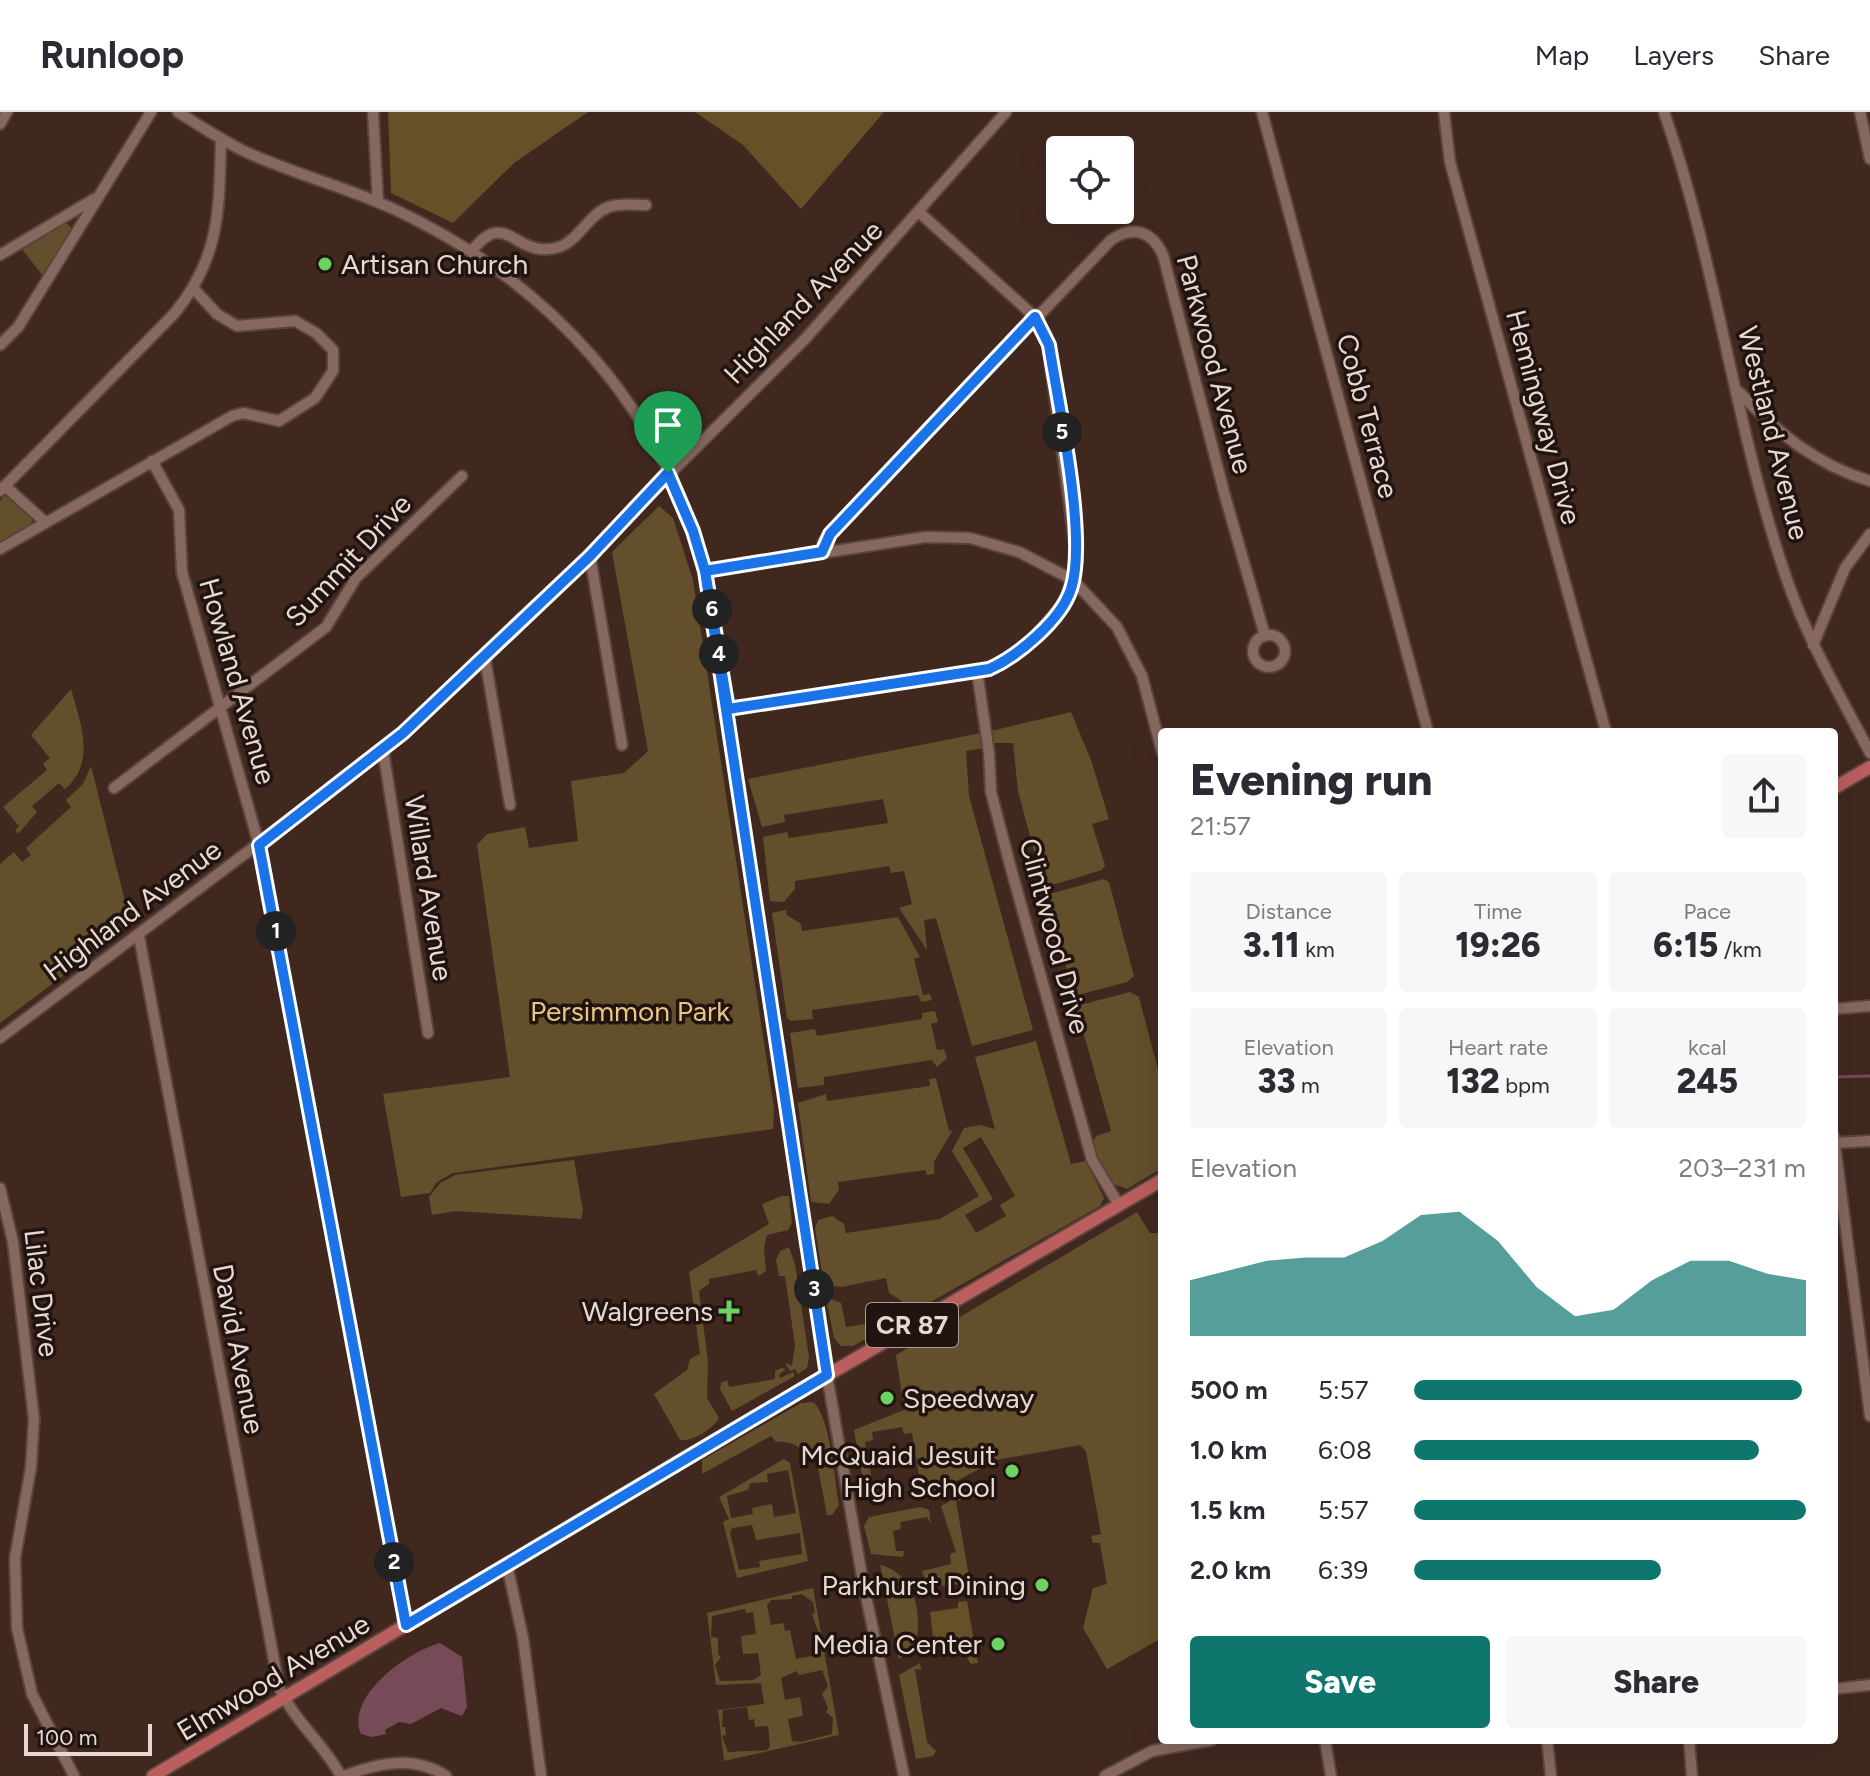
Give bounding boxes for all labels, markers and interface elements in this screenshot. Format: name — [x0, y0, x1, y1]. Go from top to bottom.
text: Runloop — [40, 32, 184, 78]
text: Map — [1535, 38, 1589, 72]
text: Layers — [1633, 38, 1714, 72]
text: Share — [1758, 38, 1830, 72]
map controls — [1046, 136, 1134, 224]
button: locate — [1046, 136, 1134, 224]
street label: Highland Avenue — [717, 213, 889, 391]
place label: Artisan Church — [341, 247, 528, 281]
street label: Parkwood Avenue — [1169, 251, 1261, 477]
marker: Artisan Church — [316, 255, 334, 273]
street label: Hemingway Drive — [1499, 306, 1589, 528]
street label: Westland Avenue — [1731, 323, 1817, 543]
street label: Cobb Terrace — [1330, 330, 1406, 502]
pin — [634, 391, 702, 473]
icon: arrive — [646, 403, 690, 447]
pin: 5 — [1042, 412, 1082, 452]
text: 5 — [1056, 418, 1068, 445]
street label: Summit Drive — [278, 487, 418, 633]
street label: Howland Avenue — [192, 574, 284, 788]
pin: 6 — [692, 589, 732, 629]
text: 6 — [706, 595, 718, 622]
pin: 4 — [699, 634, 739, 674]
text: 4 — [712, 640, 726, 667]
text: Evening run — [1190, 753, 1432, 806]
button: share — [1722, 754, 1806, 838]
street label: Willard Avenue — [398, 793, 460, 983]
text: 21:57 — [1190, 810, 1251, 842]
street label: Highland Avenue — [36, 832, 228, 988]
street label: Clintwood Drive — [1013, 834, 1097, 1038]
text: Distance — [1246, 898, 1332, 925]
text: Time — [1474, 898, 1522, 925]
text: Pace — [1683, 898, 1731, 925]
pin: 1 — [256, 911, 296, 951]
text: 1 — [271, 917, 281, 944]
text: 3.11 — [1243, 925, 1300, 966]
text: 19:26 — [1455, 925, 1541, 966]
text: 6:15 — [1653, 925, 1718, 966]
text: km — [1300, 936, 1335, 963]
text: /km — [1718, 936, 1762, 963]
park label: Persimmon Park — [530, 994, 730, 1028]
text: Elevation — [1243, 1034, 1334, 1061]
text: Heart rate — [1448, 1034, 1548, 1061]
text: kcal — [1688, 1034, 1727, 1061]
text: 33 — [1258, 1061, 1296, 1102]
text: 132 — [1446, 1061, 1500, 1102]
text: 245 — [1677, 1061, 1738, 1102]
text: m — [1296, 1072, 1320, 1099]
text: bpm — [1500, 1072, 1550, 1099]
text: Elevation — [1190, 1152, 1297, 1184]
text: 203–231 m — [1678, 1152, 1806, 1184]
street label: Lilac Drive — [17, 1227, 67, 1359]
street label: David Avenue — [206, 1261, 272, 1437]
pin: 3 — [794, 1269, 834, 1309]
text: 3 — [808, 1275, 820, 1302]
place label: Walgreens — [582, 1294, 713, 1328]
marker: Walgreens — [720, 1302, 738, 1320]
road number: CR 87 — [866, 1303, 958, 1347]
text: 500 m — [1190, 1374, 1268, 1406]
text: 5:57 — [1318, 1374, 1368, 1406]
place label: Speedway — [903, 1381, 1034, 1415]
marker: Speedway — [878, 1389, 896, 1407]
text: 1.0 km — [1190, 1434, 1267, 1466]
text: 6:08 — [1318, 1434, 1372, 1466]
place label: McQuaid Jesuit High School — [800, 1438, 996, 1504]
marker: McQuaid Jesuit High School — [1003, 1462, 1021, 1480]
text: 1.5 km — [1190, 1494, 1265, 1526]
text: 5:57 — [1318, 1494, 1368, 1526]
pin: 2 — [374, 1542, 414, 1582]
text: 2 — [388, 1548, 400, 1575]
text: 2.0 km — [1190, 1554, 1271, 1586]
text: 6:39 — [1318, 1554, 1368, 1586]
place label: Parkhurst Dining — [822, 1568, 1026, 1602]
marker: Parkhurst Dining — [1033, 1576, 1051, 1594]
street label: Elmwood Avenue — [171, 1606, 375, 1748]
place label: Media Center — [813, 1627, 983, 1661]
marker: Media Center — [989, 1635, 1007, 1653]
button: Save — [1190, 1636, 1490, 1728]
button: Share — [1506, 1636, 1806, 1728]
scale bar — [24, 1720, 152, 1756]
text: 100 m — [36, 1724, 97, 1751]

